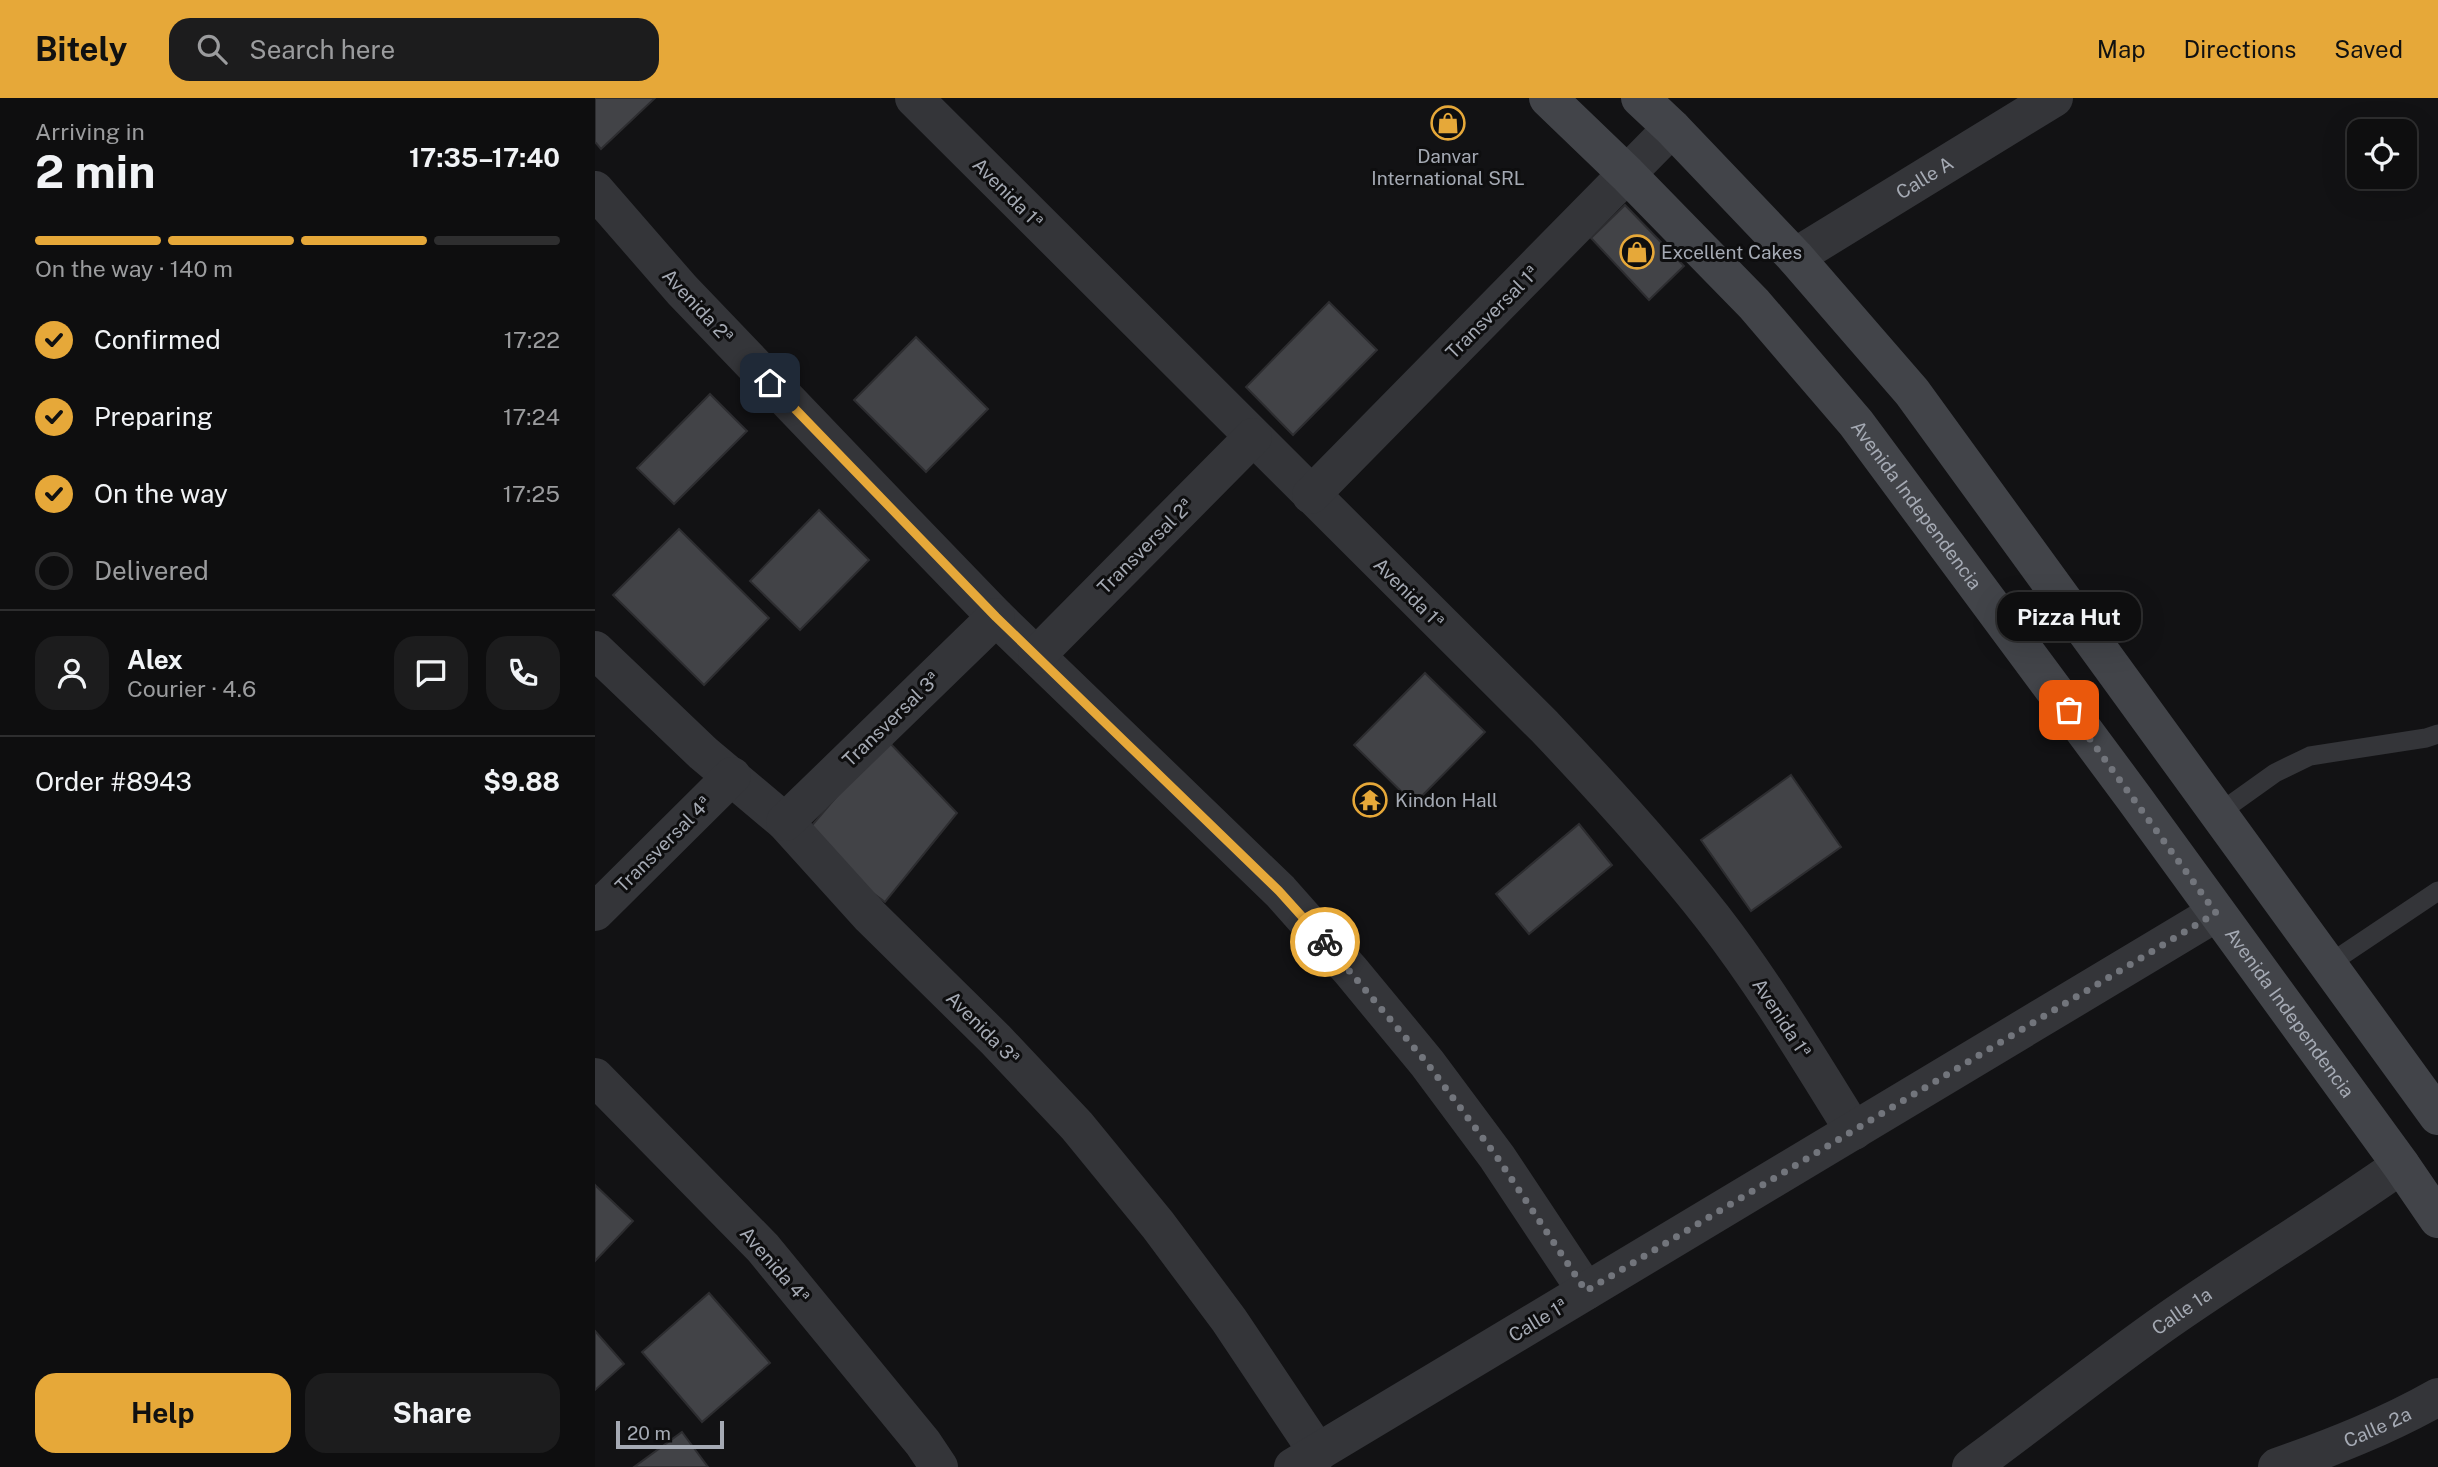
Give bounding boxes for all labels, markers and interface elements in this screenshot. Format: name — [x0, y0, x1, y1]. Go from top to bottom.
search box — [169, 18, 659, 81]
text: Bitely — [35, 30, 127, 68]
icon: search — [193, 30, 231, 68]
text: Search here — [249, 34, 395, 65]
text: Map — [2097, 35, 2146, 63]
text: Directions — [2184, 35, 2296, 63]
text: Saved — [2334, 35, 2403, 63]
shop icon: Danvar International SRL — [1429, 104, 1467, 142]
text: Arriving in — [35, 118, 145, 145]
map controls — [2347, 119, 2417, 189]
button: locate — [2347, 119, 2417, 189]
text: 17:35–17:40 — [409, 142, 560, 173]
text: 2 min — [35, 144, 155, 198]
place label: Danvar International SRL — [1371, 145, 1525, 189]
street label: Calle A — [1892, 152, 1957, 203]
street label: Avenida 1ª — [968, 153, 1048, 233]
shop icon: Excellent Cakes — [1618, 233, 1656, 271]
place label: Excellent Cakes — [1661, 241, 1802, 263]
text: On the way · 140 m — [35, 255, 233, 282]
street label: Transversal 1ª — [1441, 261, 1543, 363]
street label: Avenida 2ª — [658, 264, 738, 348]
icon: check — [35, 321, 73, 359]
text: Confirmed — [94, 324, 221, 355]
text: 17:22 — [504, 326, 560, 353]
pin — [740, 353, 800, 413]
icon: home — [751, 364, 789, 402]
icon: check — [35, 398, 73, 436]
text: Preparing — [94, 401, 213, 432]
text: 17:24 — [503, 403, 560, 430]
street label: Avenida Independencia — [1847, 416, 1986, 594]
icon: check — [35, 475, 73, 513]
text: On the way — [94, 478, 228, 509]
text: 17:25 — [503, 480, 560, 507]
street label: Transversal 2ª — [1093, 494, 1197, 598]
street label: Avenida 1ª — [1369, 553, 1449, 633]
text: Delivered — [94, 555, 209, 586]
callout: Pizza Hut — [1997, 591, 2141, 640]
text: Pizza Hut — [2017, 603, 2121, 630]
button: person — [35, 636, 109, 710]
button: chat — [394, 636, 468, 710]
button: phone — [486, 636, 560, 710]
text: Alex — [127, 644, 183, 675]
street label: Transversal 3ª — [838, 667, 944, 771]
text: Courier · 4.6 — [127, 675, 256, 702]
pin — [2039, 680, 2099, 740]
icon: bag — [2050, 691, 2088, 729]
text: Order #8943 — [35, 766, 192, 797]
text: $9.88 — [483, 766, 560, 797]
temple icon: Kindon Hall — [1351, 781, 1389, 819]
place label: Kindon Hall — [1395, 789, 1498, 811]
street label: Transversal 4ª — [611, 792, 715, 896]
courier — [1290, 907, 1360, 977]
icon: bike — [1306, 923, 1344, 961]
street label: Avenida Independencia — [2221, 923, 2359, 1102]
street label: Avenida 1ª — [1748, 974, 1816, 1062]
street label: Avenida 3ª — [942, 987, 1024, 1069]
street label: Avenida 4ª — [736, 1222, 814, 1308]
street label: Calle 1a — [2147, 1283, 2216, 1339]
street label: Calle 1ª — [1504, 1294, 1572, 1346]
button: Help — [35, 1373, 291, 1453]
button: Share — [305, 1373, 560, 1453]
street label: Calle 2a — [2341, 1402, 2415, 1452]
scale bar — [616, 1418, 725, 1450]
text: 20 m — [627, 1422, 671, 1444]

